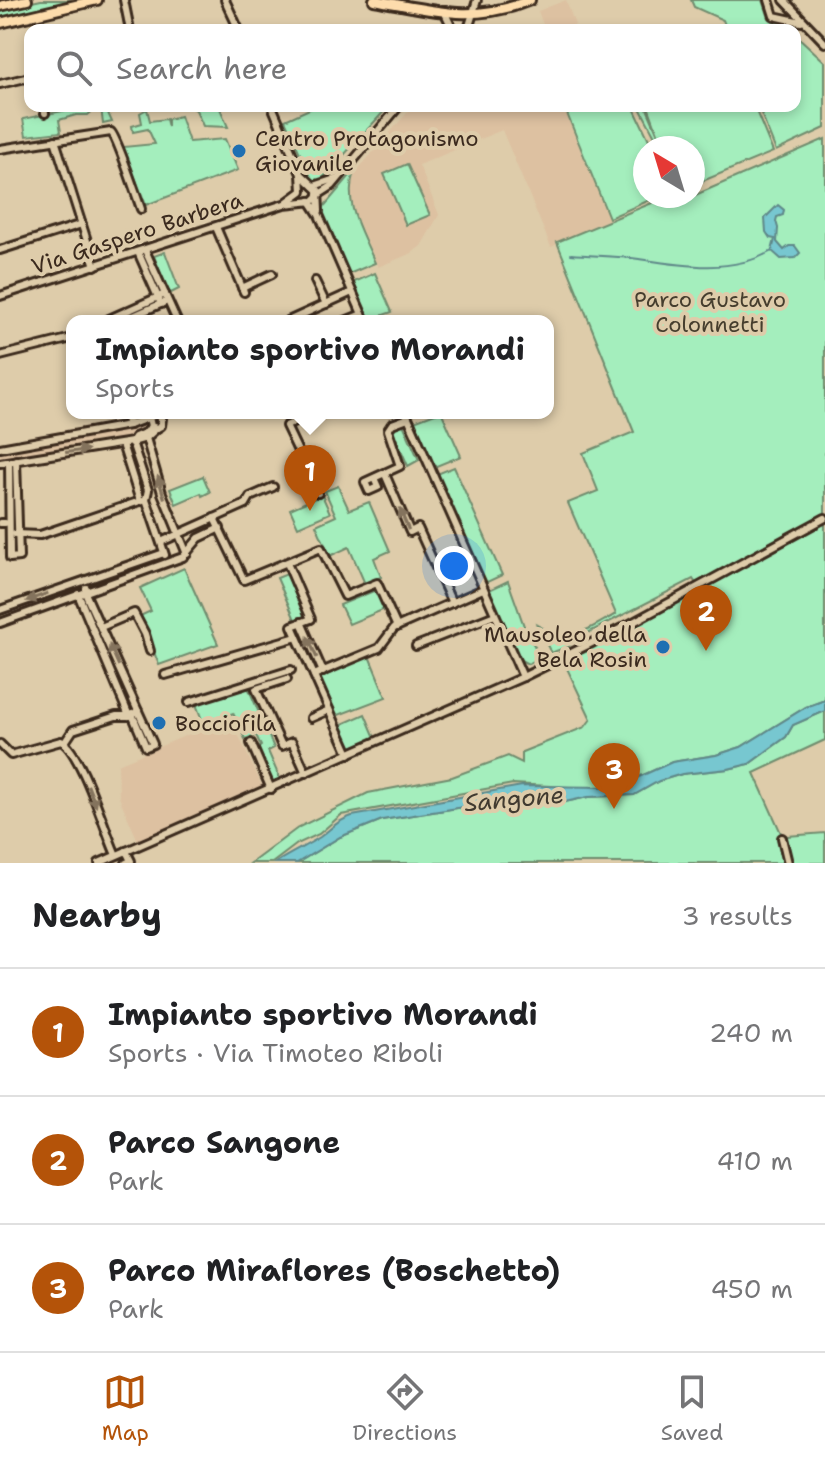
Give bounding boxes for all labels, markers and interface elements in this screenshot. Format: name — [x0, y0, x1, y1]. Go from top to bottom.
search box — [24, 24, 801, 112]
icon: search — [52, 46, 96, 90]
text: Search here — [116, 48, 287, 89]
place label: Centro Protagonismo Giovanile — [255, 124, 479, 178]
north arrow — [633, 136, 705, 208]
marker: Centro Protagonismo Giovanile — [230, 142, 248, 160]
street label: Via Gaspero Barbera — [28, 185, 247, 281]
park label: Parco Gustavo Colonnetti — [634, 285, 786, 339]
popup — [66, 315, 554, 419]
text: Impianto sportivo Morandi — [95, 329, 525, 370]
text: Sports — [95, 370, 175, 405]
one-way arrow — [65, 444, 90, 457]
pin: 1 — [284, 445, 336, 511]
one-way arrow — [154, 475, 167, 499]
one-way arrow — [398, 507, 411, 531]
your location — [434, 546, 474, 586]
pin: 2 — [680, 585, 732, 651]
one-way arrow — [25, 591, 49, 604]
place label: Mausoleo della Bela Rosin — [484, 620, 647, 674]
one-way arrow — [306, 635, 319, 659]
marker: Mausoleo della Bela Rosin — [654, 638, 672, 656]
one-way arrow — [107, 644, 121, 667]
place label: Bocciofila — [175, 709, 277, 738]
marker: Bocciofila — [150, 714, 168, 732]
pin: 3 — [588, 743, 640, 809]
water label: Sangone — [463, 779, 565, 819]
one-way arrow — [85, 784, 98, 808]
text: Nearby — [32, 892, 162, 938]
text: 3 results — [681, 898, 793, 933]
text: Impianto sportivo Morandi — [108, 994, 538, 1035]
text: 1 — [52, 1015, 64, 1050]
text: 240 m — [709, 1015, 793, 1050]
text: Sports · Via Timoteo Riboli — [108, 1035, 443, 1070]
text: Parco Sangone — [108, 1122, 340, 1163]
text: 2 — [49, 1143, 67, 1178]
text: 410 m — [716, 1143, 793, 1178]
text: Park — [108, 1163, 164, 1198]
text: Parco Miraflores (Boschetto) — [108, 1250, 560, 1291]
text: 3 — [49, 1271, 67, 1306]
text: 450 m — [710, 1271, 793, 1306]
text: Park — [108, 1291, 164, 1326]
tab: Map — [102, 1370, 149, 1447]
tab: Directions — [352, 1370, 457, 1447]
tab: Saved — [661, 1370, 723, 1447]

